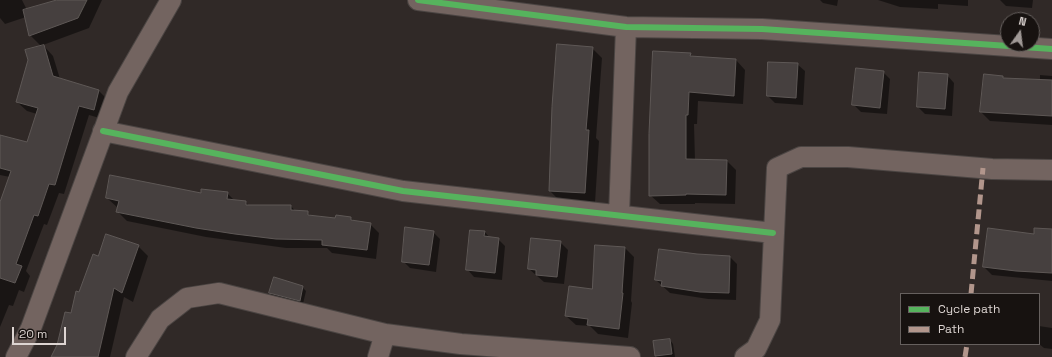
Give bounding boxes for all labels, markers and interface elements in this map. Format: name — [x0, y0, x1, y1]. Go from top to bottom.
north arrow — [1000, 12, 1040, 52]
text: N — [1017, 14, 1028, 29]
legend — [900, 293, 1040, 345]
text: Cycle path — [938, 301, 1000, 317]
scale bar — [14, 319, 68, 345]
text: Path — [938, 321, 964, 337]
text: 20 m — [19, 326, 47, 342]

